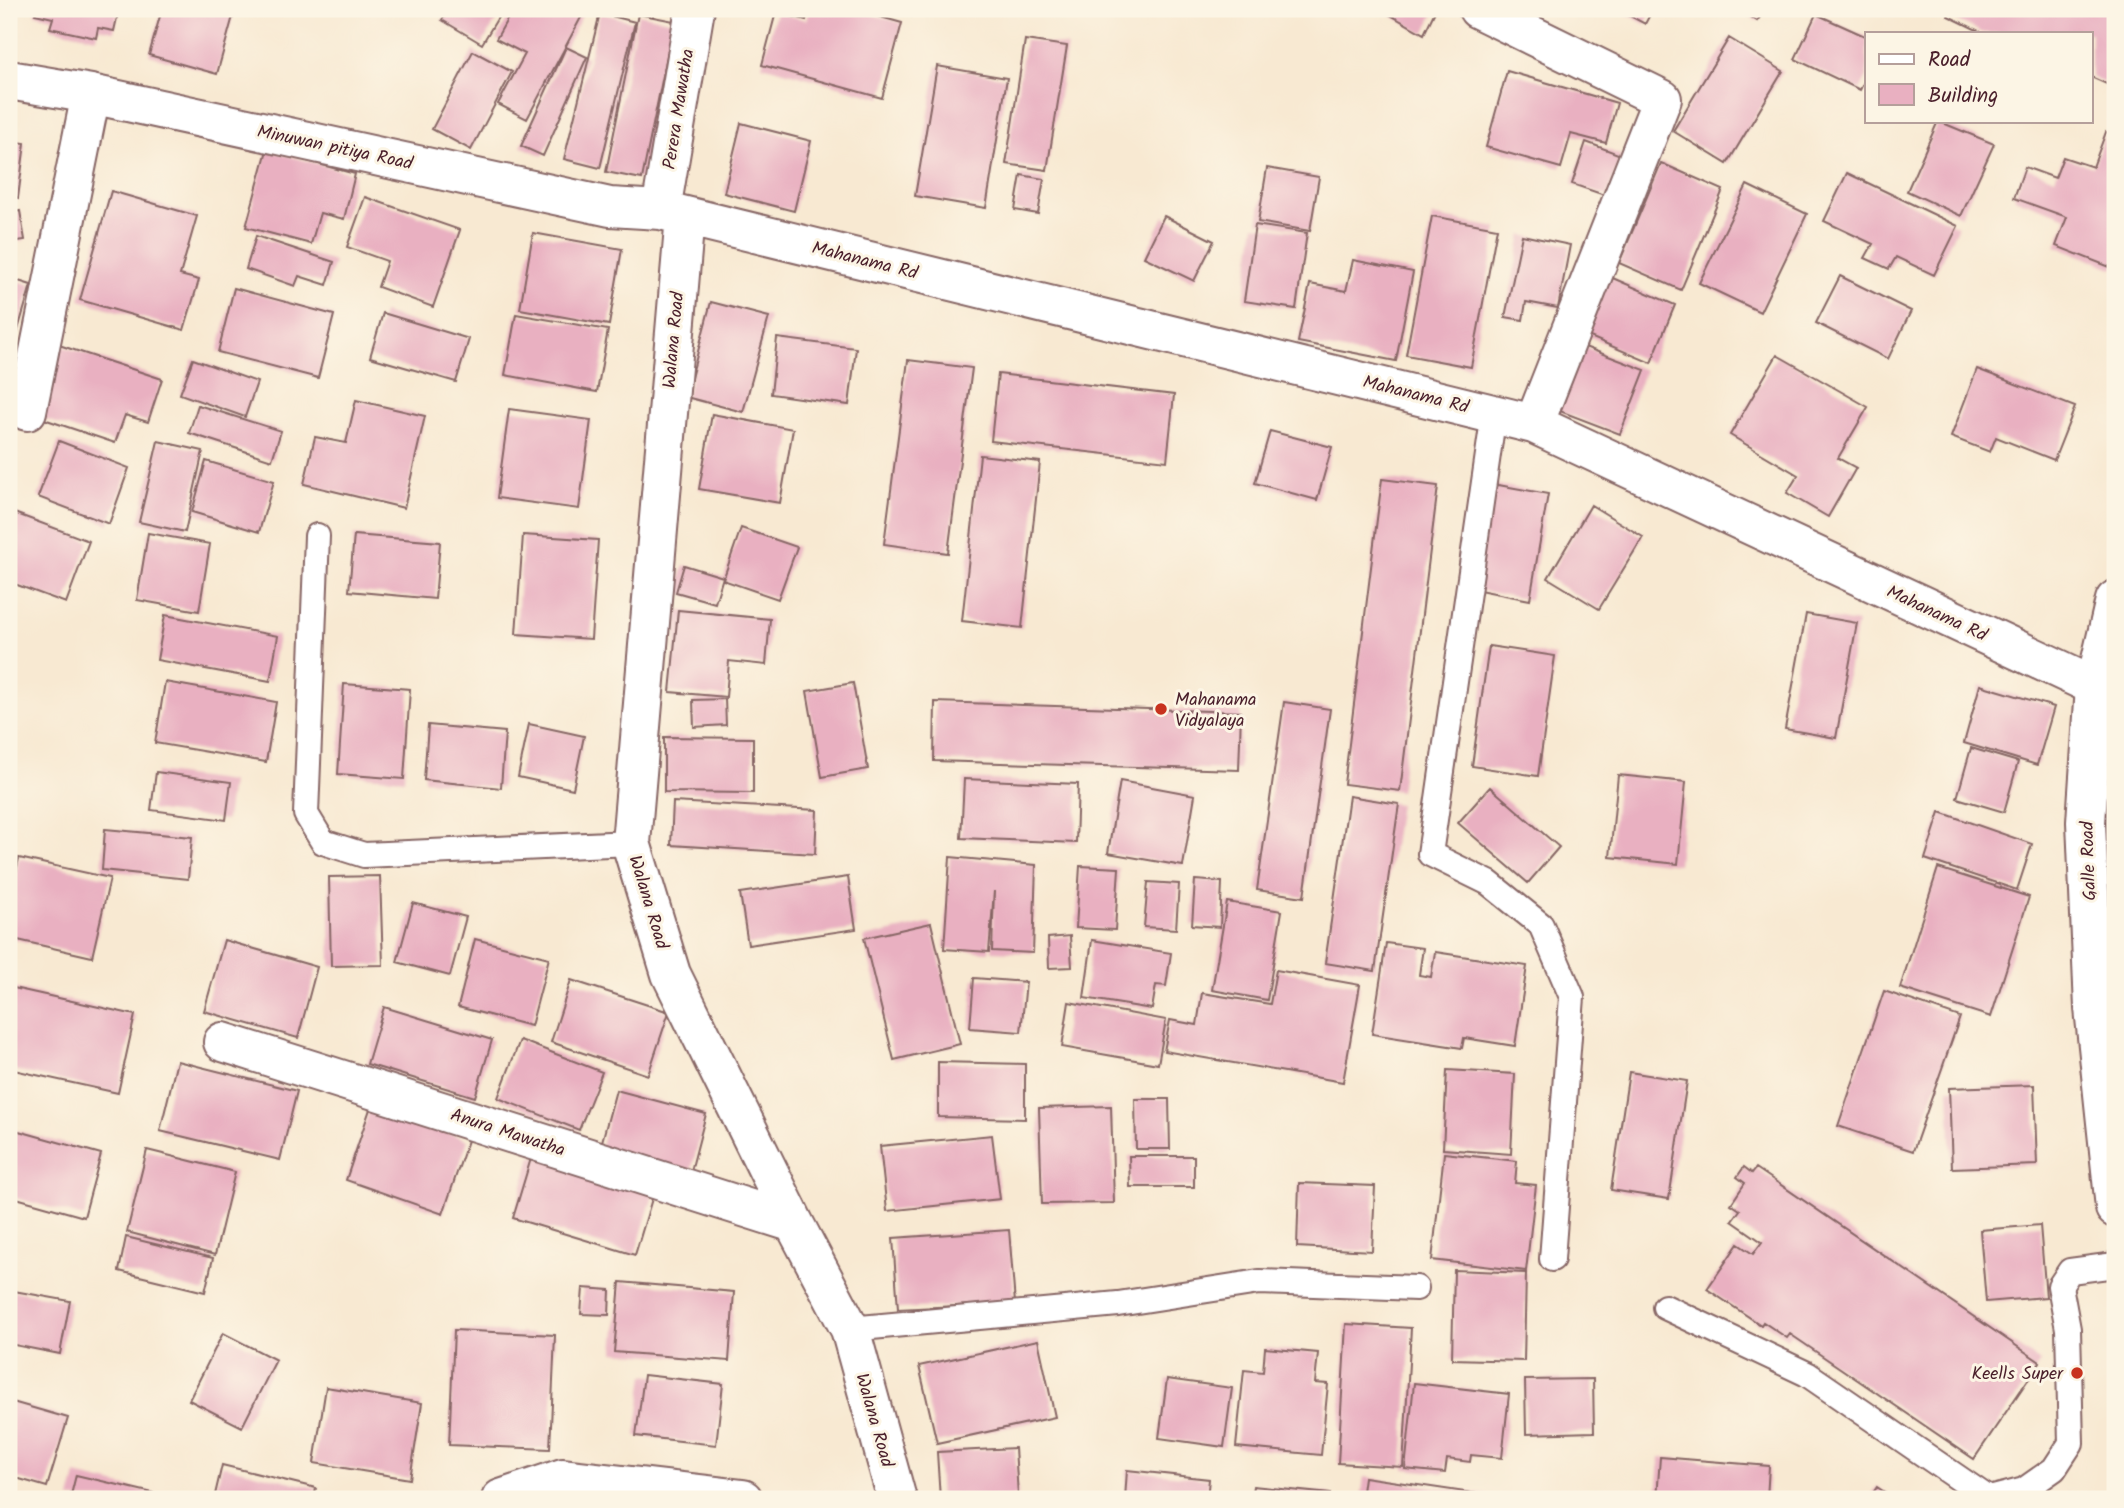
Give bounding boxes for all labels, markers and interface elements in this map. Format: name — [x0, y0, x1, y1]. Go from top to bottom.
legend — [1865, 32, 2092, 122]
text: Road — [1928, 44, 1971, 77]
street label: Perera Mawatha — [656, 47, 703, 172]
text: Building — [1928, 80, 1998, 113]
street label: Minuwan pitiya Road — [254, 118, 416, 179]
street label: Mahanama Rd — [809, 234, 922, 289]
street label: Walana Road — [656, 290, 693, 390]
street label: Mahanama Rd — [1360, 368, 1473, 423]
street label: Mahanama Rd — [1881, 578, 1992, 651]
place label: Mahanama Vidyalaya — [1175, 686, 1257, 736]
marker: Mahanama Vidyalaya — [1153, 701, 1169, 717]
street label: Galle Road — [2074, 820, 2105, 901]
street label: Walana Road — [620, 852, 676, 954]
street label: Anura Mawatha — [446, 1101, 569, 1166]
place label: Keells Super — [1972, 1360, 2064, 1389]
marker: Keells Super — [2069, 1365, 2085, 1381]
street label: Walana Road — [846, 1370, 901, 1472]

